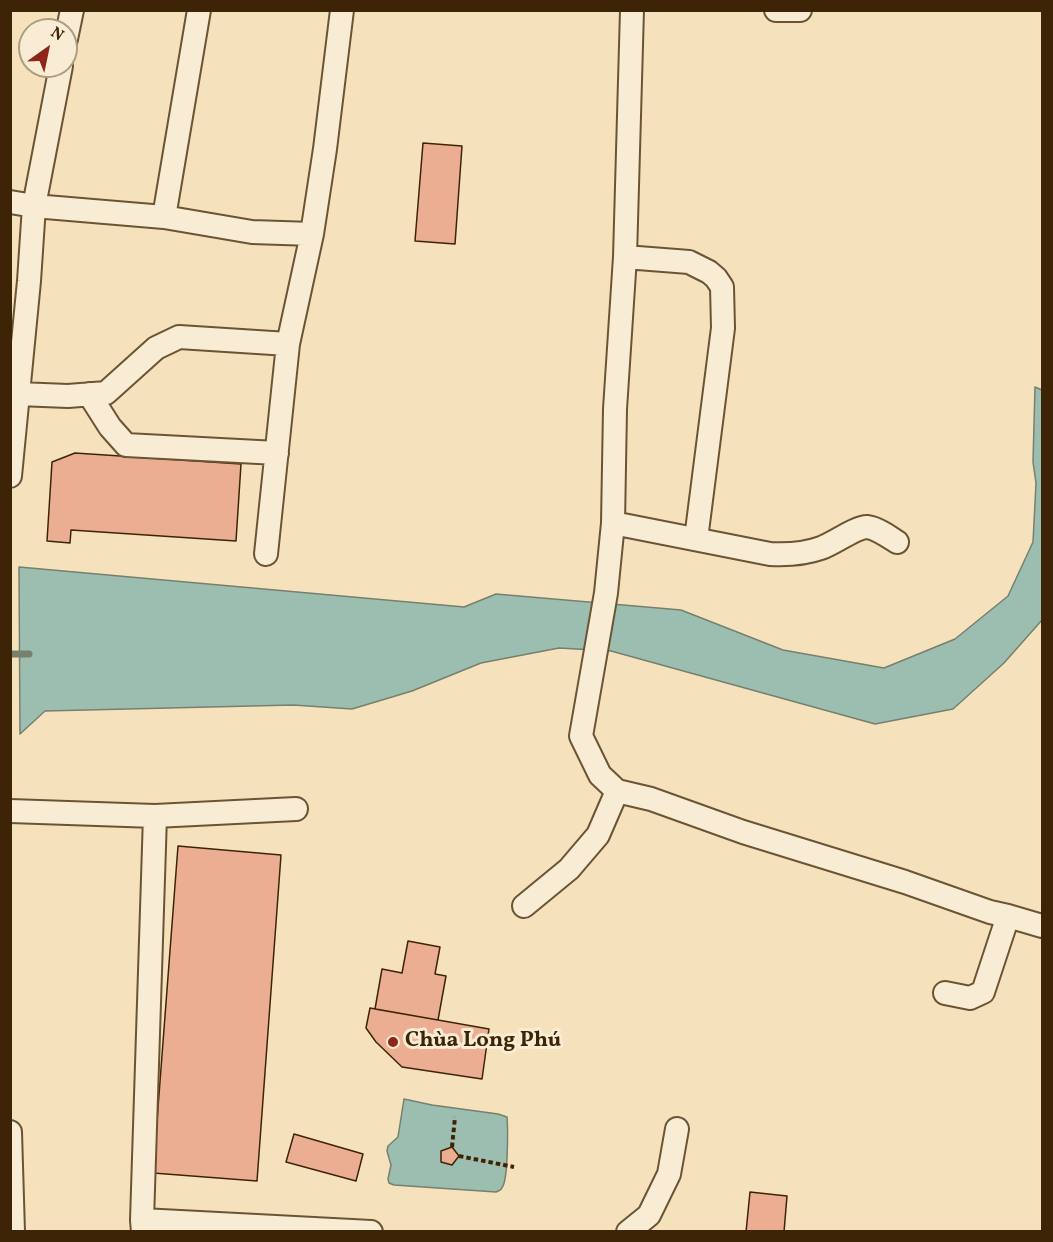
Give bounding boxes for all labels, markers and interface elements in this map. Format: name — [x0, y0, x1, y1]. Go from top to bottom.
north arrow — [18, 18, 78, 78]
text: N — [46, 22, 68, 47]
place label: Chùa Long Phú — [405, 1029, 561, 1055]
marker: Chùa Long Phú — [386, 1035, 400, 1049]

